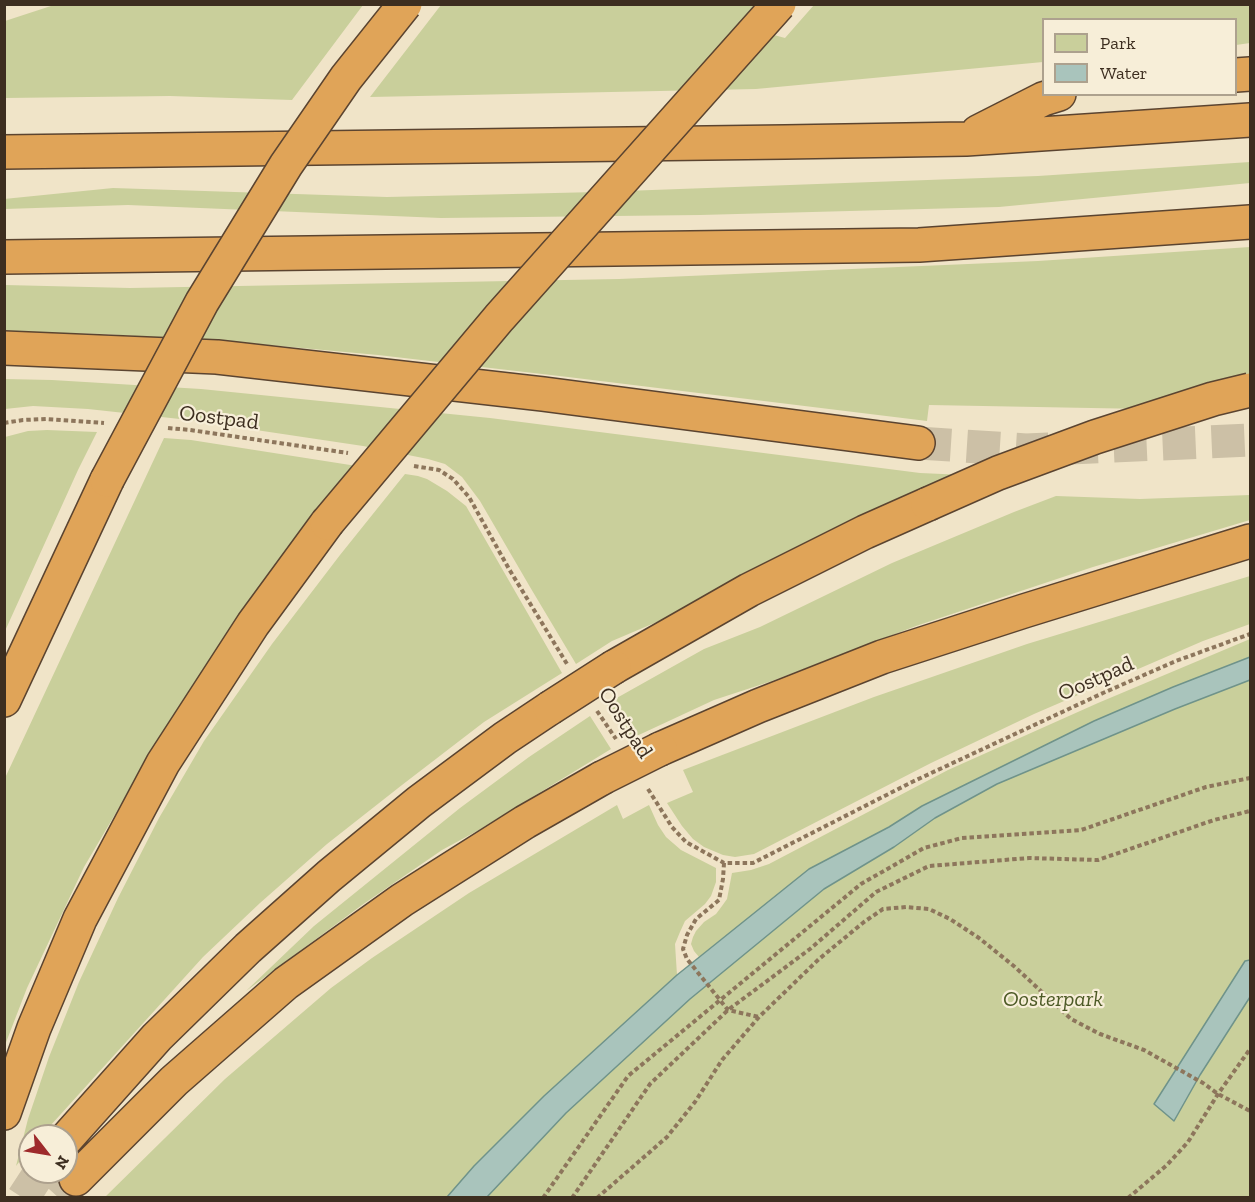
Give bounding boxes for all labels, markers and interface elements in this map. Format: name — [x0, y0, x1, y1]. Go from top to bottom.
legend — [1042, 18, 1237, 96]
text: Park — [1100, 32, 1136, 54]
text: Water — [1100, 62, 1147, 84]
street label: Oostpad — [178, 400, 260, 436]
street label: Oostpad — [1054, 651, 1138, 707]
street label: Oostpad — [592, 682, 658, 764]
park label: Oosterpark — [1003, 987, 1103, 1013]
north arrow — [18, 1124, 78, 1184]
text: N — [51, 1152, 73, 1173]

